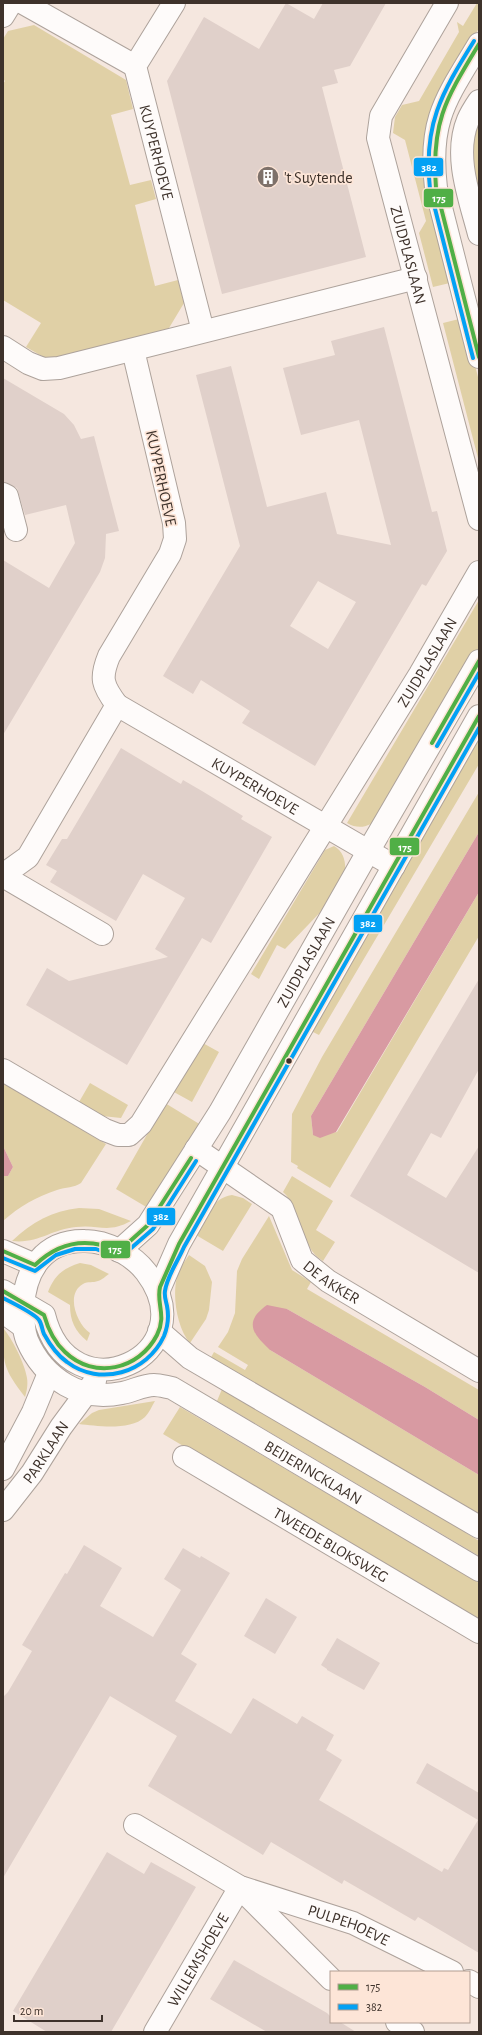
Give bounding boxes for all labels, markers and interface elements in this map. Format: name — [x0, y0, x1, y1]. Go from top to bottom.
street label: KUYPERHOEVE — [136, 103, 176, 202]
line badge: 382 — [413, 157, 444, 177]
text: 382 — [421, 162, 437, 173]
building icon: 't Suytende — [255, 164, 281, 190]
place label: 't Suytende — [284, 170, 353, 187]
line badge: 175 — [423, 188, 454, 208]
text: 175 — [432, 193, 446, 204]
street label: ZUIDPLASLAAN — [387, 204, 429, 306]
street label: KUYPERHOEVE — [143, 429, 179, 528]
street label: ZUIDPLASLAAN — [395, 615, 460, 710]
street label: KUYPERHOEVE — [209, 755, 301, 818]
line badge: 175 — [389, 837, 420, 856]
text: 175 — [398, 842, 412, 853]
street label: ZUIDPLASLAAN — [275, 914, 338, 1010]
line badge: 382 — [353, 914, 383, 933]
text: 382 — [360, 918, 376, 929]
unlabelled marker — [284, 1056, 294, 1066]
line badge: 382 — [146, 1207, 176, 1226]
text: 382 — [153, 1211, 169, 1222]
line badge: 175 — [100, 1240, 131, 1259]
text: 175 — [108, 1244, 122, 1255]
street label: DE AKKER — [300, 1258, 362, 1307]
street label: PARKLAAN — [20, 1418, 72, 1487]
street label: BEIJERINCKLAAN — [261, 1438, 365, 1508]
street label: TWEEDE BLOKSWEG — [270, 1505, 391, 1585]
street label: PULPEHOEVE — [306, 1902, 392, 1949]
street label: WILLEMSHOEVE — [165, 1910, 232, 2009]
legend — [330, 1971, 470, 2023]
text: 175 — [366, 1981, 380, 1993]
scale bar — [14, 1997, 102, 2023]
text: 382 — [366, 2001, 383, 2013]
text: 20 m — [20, 2005, 43, 2017]

